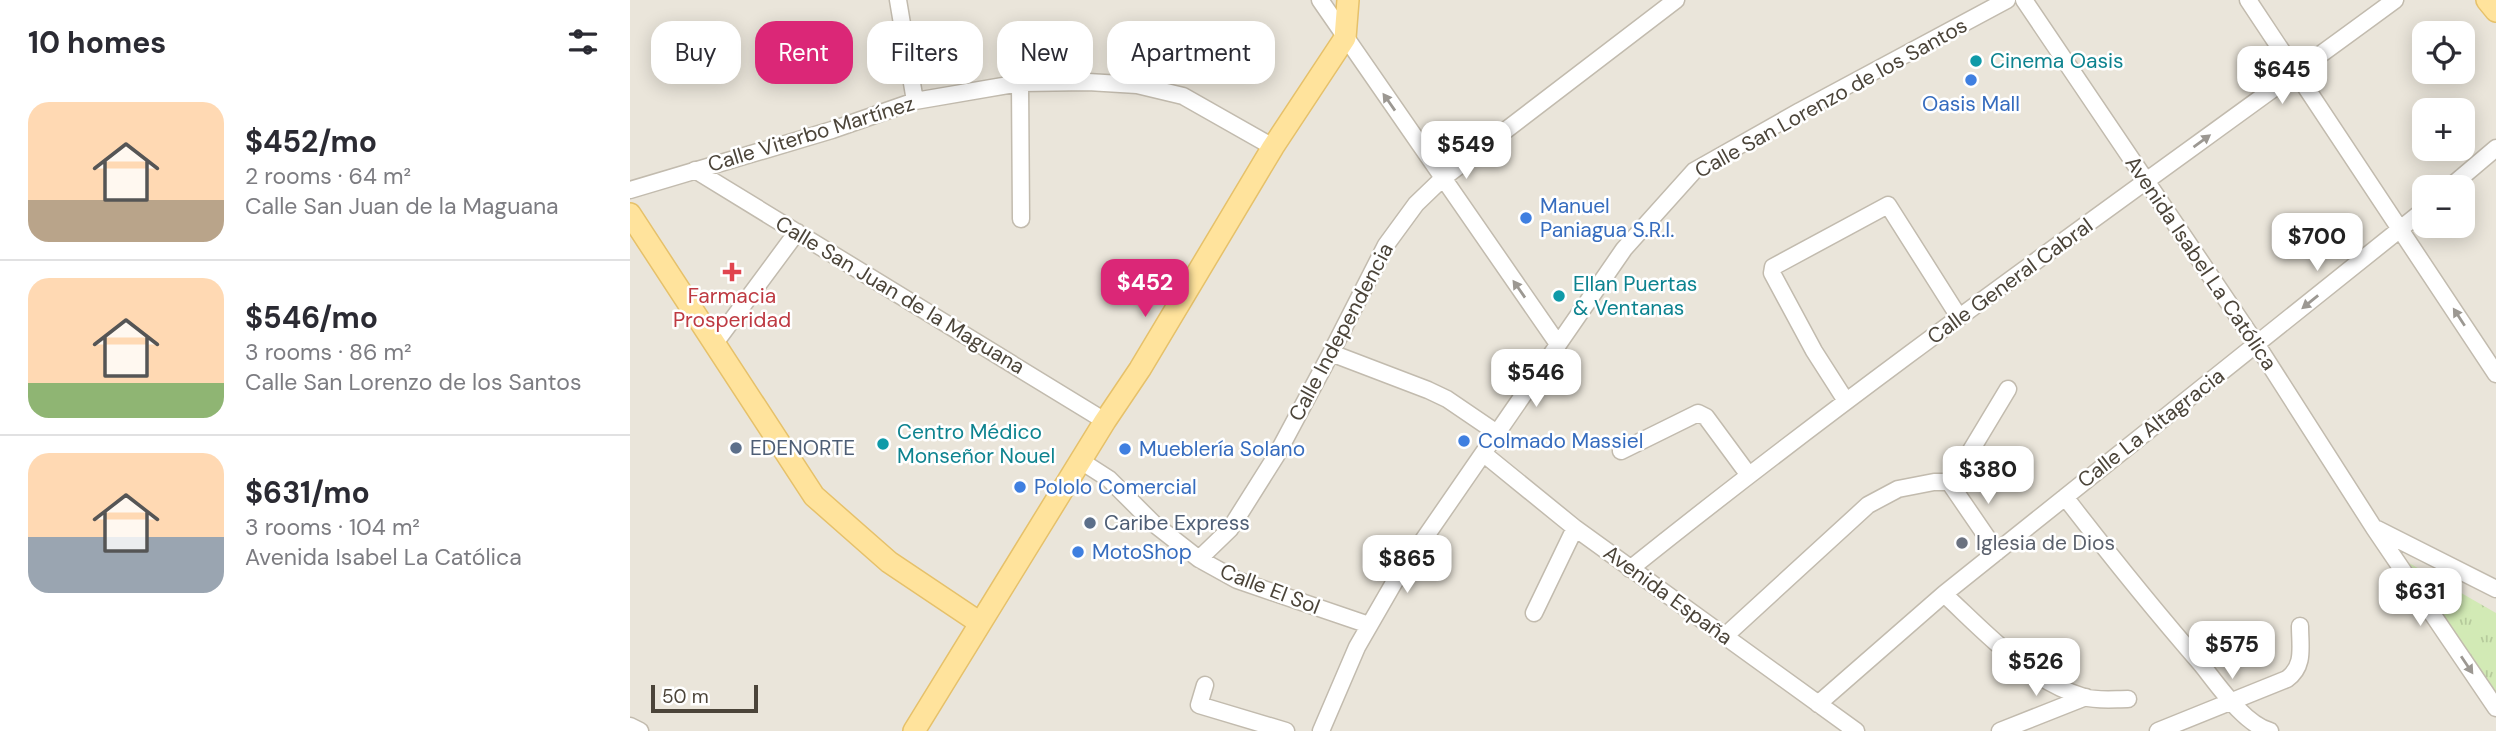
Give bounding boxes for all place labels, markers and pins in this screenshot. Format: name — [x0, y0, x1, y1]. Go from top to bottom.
pin: $645 — [2241, 46, 2323, 106]
place label: Cinema Oasis — [1990, 47, 2124, 75]
marker: Cinema Oasis — [1968, 53, 1984, 69]
marker: Oasis Mall — [1963, 72, 1979, 88]
place label: Oasis Mall — [1922, 90, 2020, 118]
pin: $549 — [1425, 122, 1507, 181]
place label: Manuel Paniagua S.R.I. — [1540, 192, 1674, 244]
marker: Manuel Paniagua S.R.I. — [1518, 210, 1534, 226]
pin: $700 — [2276, 214, 2358, 273]
pin: $452 — [1104, 260, 1186, 319]
marker: Farmacia Prosperidad — [724, 264, 740, 280]
place label: Ellan Puertas & Ventanas — [1573, 270, 1697, 322]
place label: Farmacia Prosperidad — [673, 282, 791, 334]
marker: Ellan Puertas & Ventanas — [1551, 288, 1567, 304]
pin: $546 — [1495, 350, 1577, 409]
place label: Centro Médico Monseñor Nouel — [897, 418, 1055, 470]
place label: Colmado Massiel — [1478, 427, 1643, 455]
marker: Colmado Massiel — [1456, 433, 1472, 449]
place label: EDENORTE — [750, 434, 855, 462]
place label: Mueblería Solano — [1139, 435, 1305, 463]
marker: Centro Médico Monseñor Nouel — [875, 436, 891, 452]
marker: EDENORTE — [728, 440, 744, 456]
marker: Mueblería Solano — [1117, 441, 1133, 457]
pin: $380 — [1947, 447, 2029, 506]
place label: Pololo Comercial — [1034, 473, 1197, 501]
marker: Pololo Comercial — [1012, 479, 1028, 495]
place label: Caribe Express — [1104, 509, 1250, 537]
marker: Caribe Express — [1082, 515, 1098, 531]
place label: Iglesia de Dios — [1976, 529, 2115, 557]
marker: Iglesia de Dios — [1954, 535, 1970, 551]
pin: $865 — [1366, 536, 1448, 595]
place label: MotoShop — [1092, 538, 1192, 566]
marker: MotoShop — [1070, 544, 1086, 560]
pin: $631 — [2379, 568, 2461, 628]
pin: $575 — [2191, 622, 2273, 681]
pin: $526 — [1995, 638, 2077, 698]

